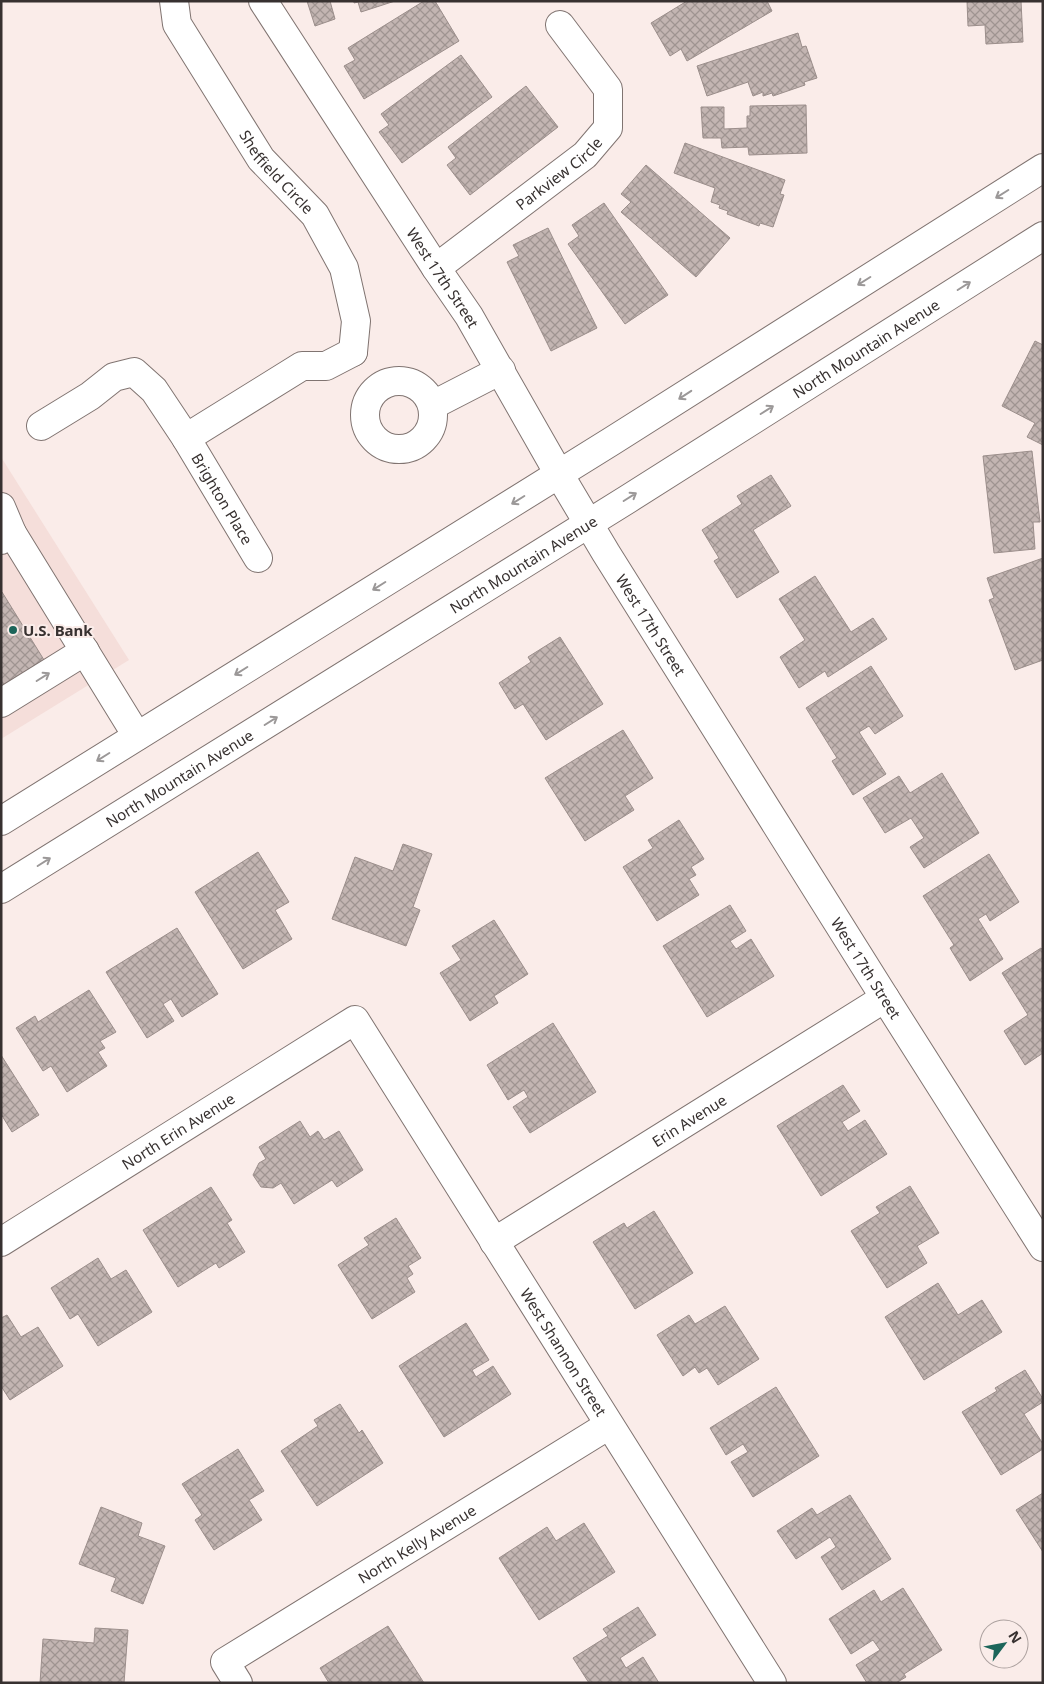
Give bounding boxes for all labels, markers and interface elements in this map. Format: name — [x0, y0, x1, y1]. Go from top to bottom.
street label: Sheffield Circle — [235, 126, 318, 218]
street label: Parkview Circle — [511, 133, 606, 214]
one-way arrow — [995, 189, 1009, 199]
street label: West 17th Street — [402, 224, 484, 332]
one-way arrow — [858, 276, 872, 286]
one-way arrow — [956, 280, 970, 290]
street label: North Mountain Avenue — [789, 294, 943, 402]
one-way arrow — [678, 389, 692, 400]
one-way arrow — [760, 405, 774, 415]
street label: Brighton Place — [187, 449, 257, 548]
one-way arrow — [623, 492, 637, 502]
one-way arrow — [511, 495, 525, 505]
street label: North Mountain Avenue — [446, 511, 601, 618]
street label: West 17th Street — [612, 570, 691, 680]
one-way arrow — [373, 581, 387, 591]
place label: U.S. Bank — [23, 620, 93, 640]
marker: U.S. Bank — [7, 624, 19, 636]
one-way arrow — [235, 667, 249, 677]
one-way arrow — [35, 672, 49, 682]
one-way arrow — [264, 715, 278, 725]
street label: North Mountain Avenue — [102, 725, 257, 832]
one-way arrow — [97, 752, 111, 762]
one-way arrow — [37, 857, 51, 867]
street label: West 17th Street — [827, 913, 906, 1023]
street label: North Erin Avenue — [118, 1088, 238, 1174]
street label: Erin Avenue — [648, 1089, 730, 1151]
street label: West Shannon Street — [516, 1284, 612, 1420]
street label: North Kelly Avenue — [354, 1500, 479, 1588]
north arrow — [979, 1619, 1029, 1669]
text: N — [1004, 1627, 1027, 1647]

